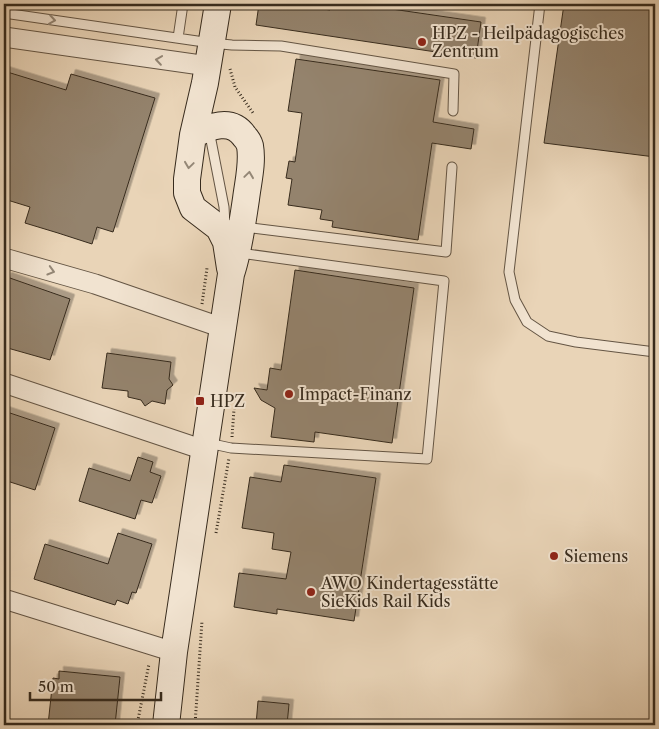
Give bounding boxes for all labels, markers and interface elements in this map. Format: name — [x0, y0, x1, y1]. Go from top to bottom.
one-way arrow — [48, 14, 56, 25]
place label: HPZ - Heilpädagogisches Zentrum — [432, 23, 624, 61]
marker: HPZ - Heilpädagogisches Zentrum — [416, 36, 428, 48]
one-way arrow — [155, 55, 164, 65]
one-way arrow — [184, 161, 195, 169]
one-way arrow — [243, 170, 254, 178]
one-way arrow — [46, 266, 54, 276]
place label: Impact-Finanz — [299, 384, 411, 404]
marker: Impact-Finanz — [283, 388, 295, 400]
place label: HPZ — [210, 391, 245, 411]
marker: HPZ — [194, 395, 206, 407]
place label: Siemens — [564, 546, 628, 566]
marker: Siemens — [548, 550, 560, 562]
place label: AWO Kindertagesstätte SieKids Rail Kids — [320, 573, 499, 611]
marker: AWO Kindertagesstätte SieKids Rail Kids — [305, 586, 317, 598]
scale bar — [30, 669, 161, 701]
text: 50 m — [38, 677, 74, 696]

